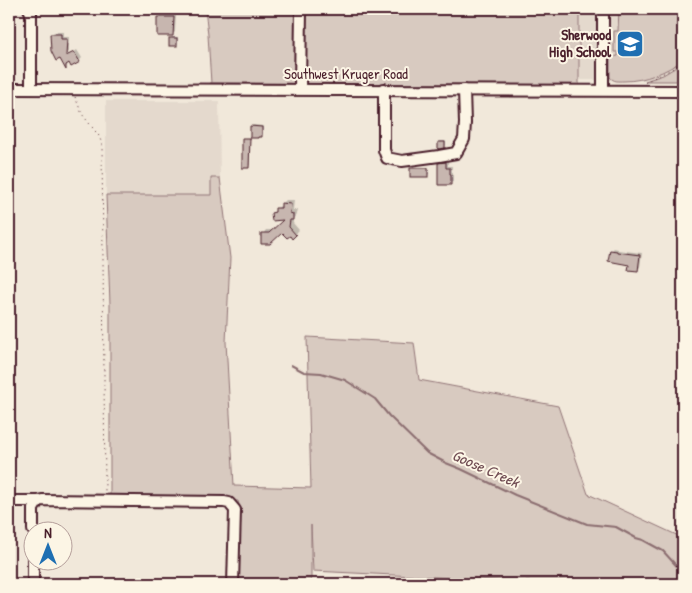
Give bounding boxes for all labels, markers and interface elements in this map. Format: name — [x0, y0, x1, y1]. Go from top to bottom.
place label: Sherwood High School — [549, 24, 612, 63]
school or university icon: Sherwood High School — [615, 29, 645, 59]
street label: Southwest Kruger Road — [284, 63, 408, 84]
water label: Goose Creek — [449, 443, 524, 493]
north arrow — [22, 520, 72, 570]
text: N — [44, 523, 52, 542]

